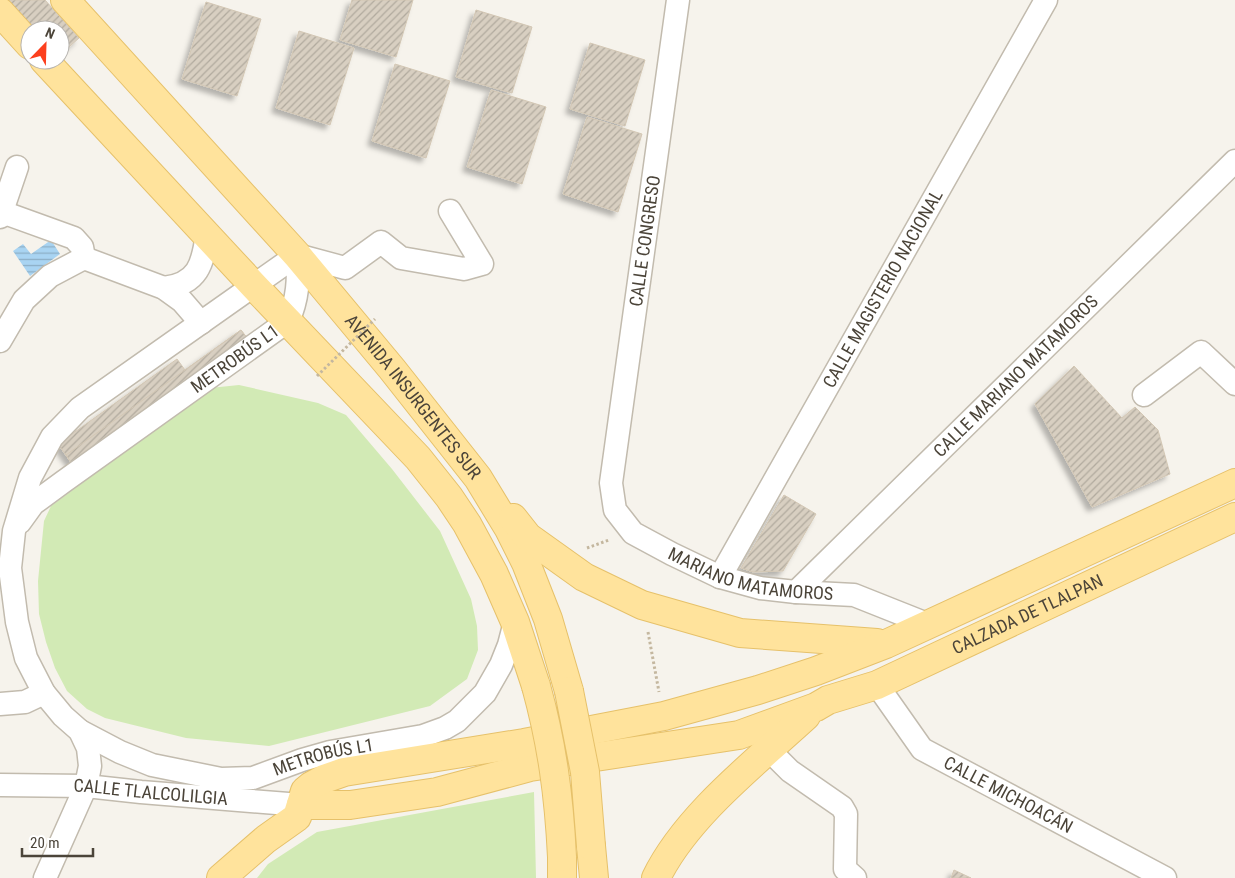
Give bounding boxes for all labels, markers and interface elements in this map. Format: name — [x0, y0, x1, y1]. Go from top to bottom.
north arrow — [20, 20, 70, 70]
text: N — [43, 24, 57, 42]
street label: CALLE CONGRESO — [625, 174, 664, 308]
street label: CALLE MAGISTERIO NACIONAL — [818, 185, 947, 391]
street label: CALLE MARIANO MATAMOROS — [929, 291, 1102, 461]
street label: AVENIDA INSURGENTES SUR — [341, 310, 486, 483]
street label: METROBÚS L1 — [187, 320, 283, 397]
street label: MARIANO MATAMOROS — [665, 543, 834, 604]
street label: CALZADA DE TLALPAN — [949, 570, 1106, 658]
street label: METROBÚS L1 — [270, 734, 375, 780]
street label: CALLE MICHOACÁN — [940, 752, 1077, 837]
street label: CALLE TLALCOLILGIA — [73, 775, 229, 809]
scale bar — [22, 826, 94, 858]
text: 20 m — [30, 834, 60, 852]

